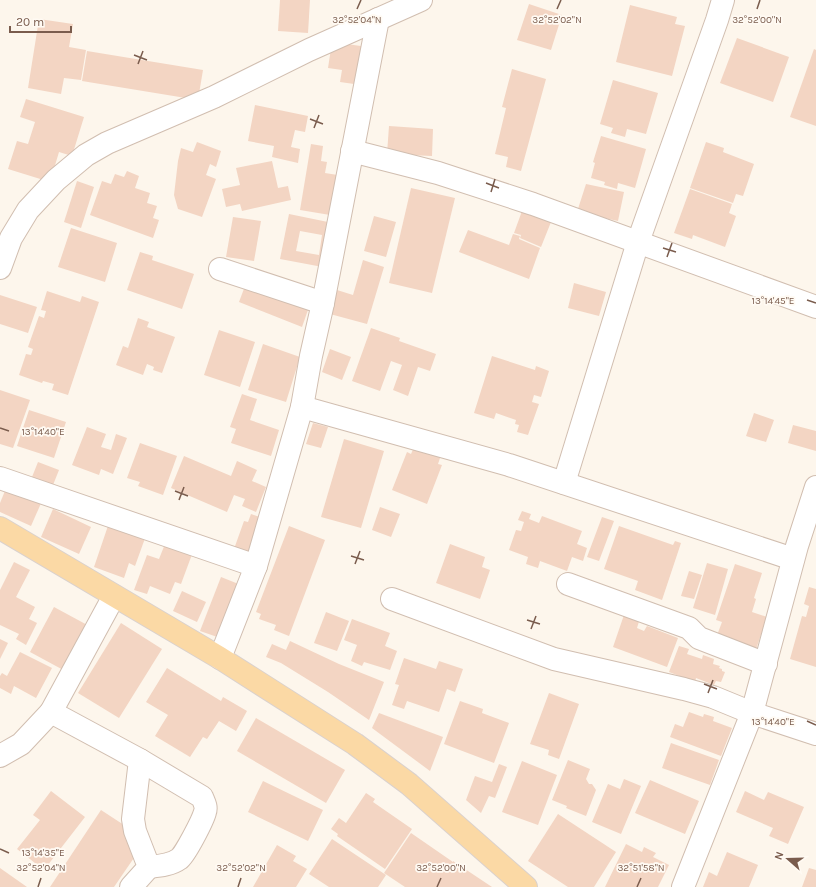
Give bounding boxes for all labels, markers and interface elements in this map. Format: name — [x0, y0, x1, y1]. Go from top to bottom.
scale bar — [10, 8, 71, 34]
text: 32°52'04"N — [332, 14, 382, 26]
text: 32°52'02"N — [532, 14, 582, 26]
text: 32°52'00"N — [732, 14, 782, 26]
text: 20 m — [16, 15, 44, 29]
text: 13°14'45"E — [752, 295, 794, 307]
text: 13°14'40"E — [21, 426, 65, 438]
text: 13°14'40"E — [751, 716, 795, 728]
north arrow — [768, 839, 808, 879]
text: 13°14'35"E — [21, 847, 65, 859]
text: N — [772, 850, 787, 862]
text: 32°52'04"N — [16, 862, 66, 874]
text: 32°52'02"N — [216, 862, 266, 874]
text: 32°52'00"N — [416, 862, 466, 874]
text: 32°51'58"N — [617, 862, 665, 874]

